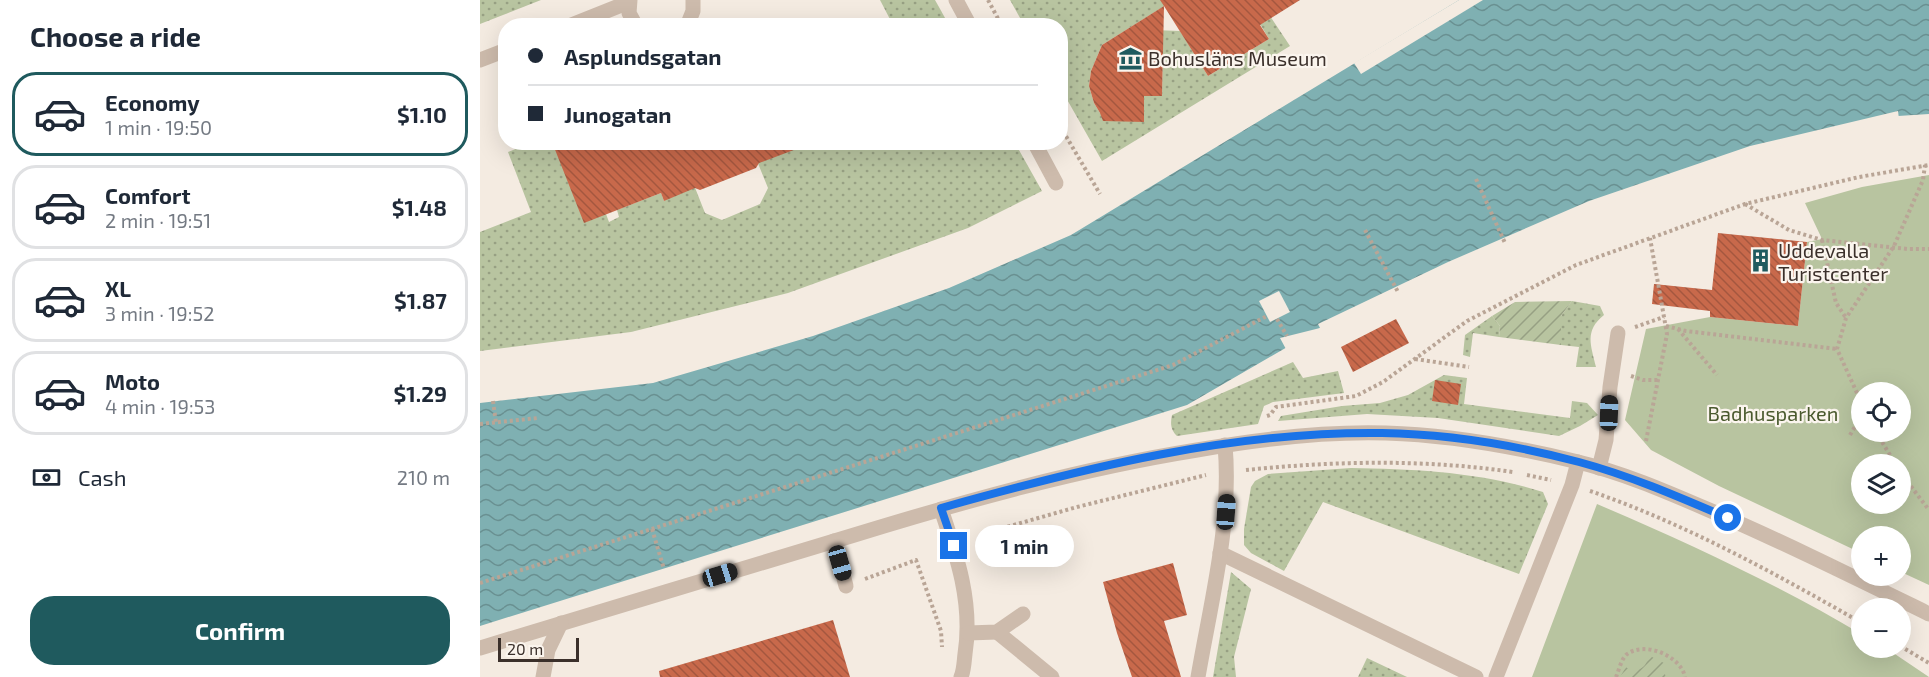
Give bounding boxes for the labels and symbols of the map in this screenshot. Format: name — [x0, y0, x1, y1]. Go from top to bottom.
museum icon: Bohusläns Museum — [1117, 45, 1143, 71]
place label: Bohusläns Museum — [1148, 46, 1327, 70]
place label: Uddevalla Turistcenter — [1778, 238, 1888, 285]
building icon: Uddevalla Turistcenter — [1747, 248, 1773, 274]
car — [1599, 395, 1619, 431]
park label: Badhusparken — [1708, 401, 1838, 425]
car — [1216, 493, 1236, 531]
route start — [1714, 504, 1741, 531]
callout: 1 min — [975, 525, 1074, 567]
route end — [940, 532, 967, 559]
car — [826, 543, 854, 583]
car — [700, 561, 740, 589]
scale bar — [498, 635, 579, 662]

